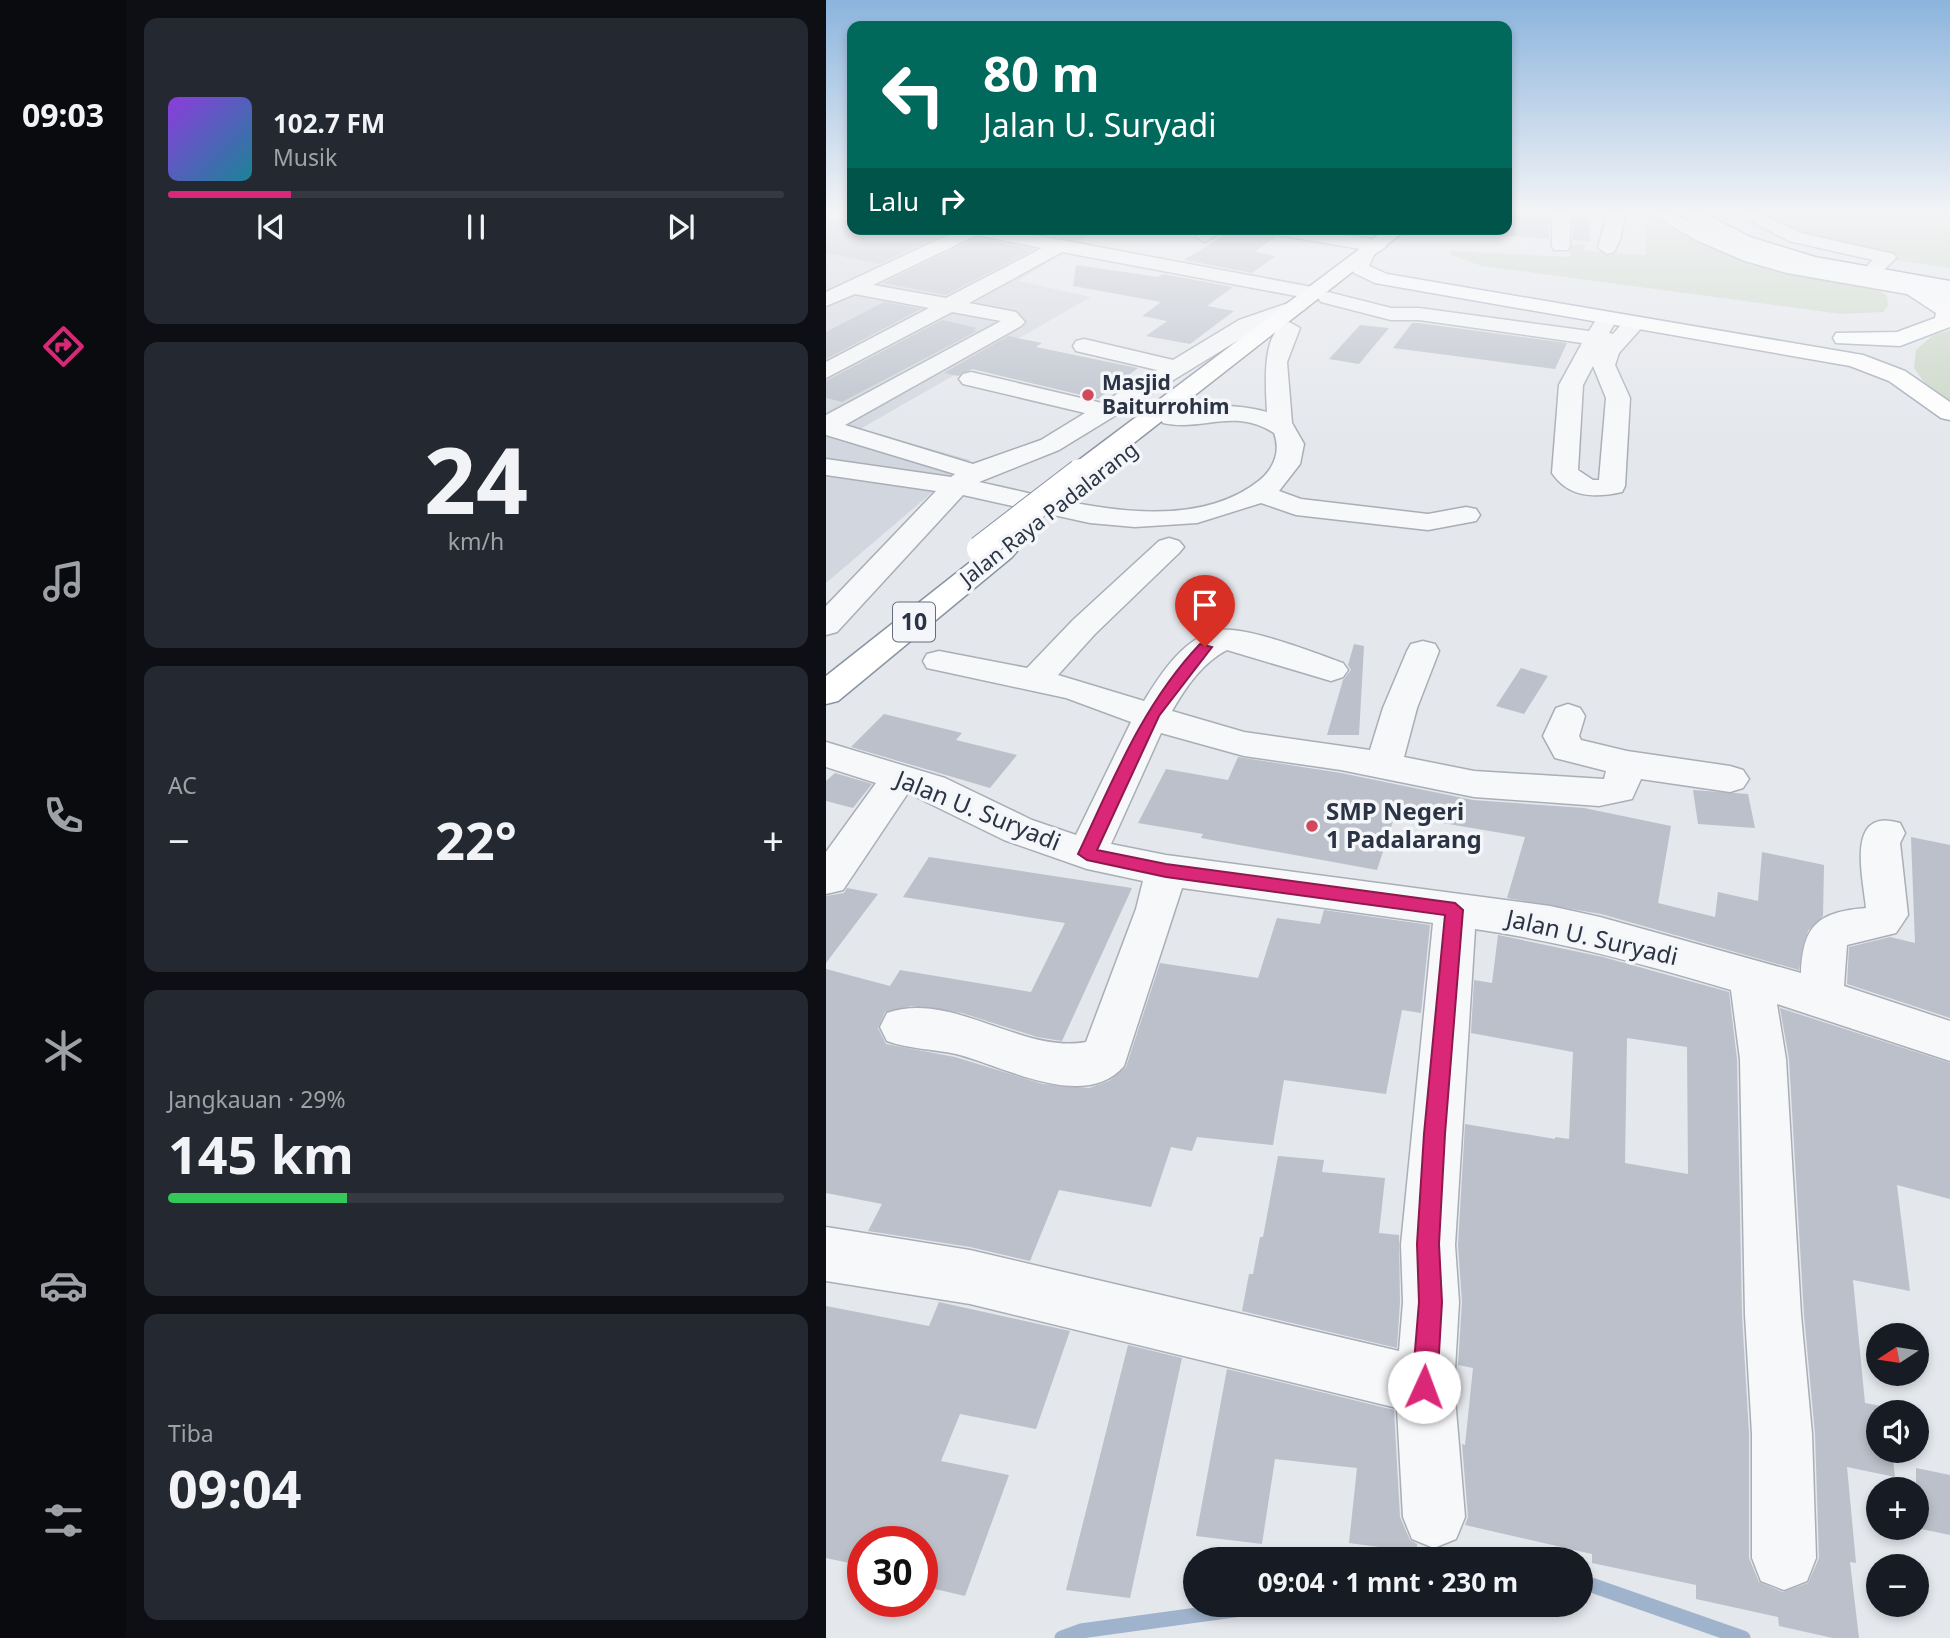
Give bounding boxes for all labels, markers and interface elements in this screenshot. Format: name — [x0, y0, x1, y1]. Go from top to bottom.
text: 80 m — [983, 40, 1100, 106]
icon: left — [868, 49, 959, 140]
text: 09:03 — [22, 93, 104, 136]
text: Jalan U. Suryadi — [983, 103, 1216, 146]
text: 102.7 FM — [273, 105, 385, 141]
text: Musik — [273, 141, 337, 173]
icon: right — [933, 182, 971, 220]
text: Lalu — [868, 183, 919, 219]
icon: previous — [252, 208, 290, 246]
icon: pause — [457, 208, 495, 246]
icon: next — [662, 208, 700, 246]
icon: directions — [39, 322, 88, 371]
place label: Masjid Baiturrohim — [1102, 368, 1229, 420]
marker: Masjid Baiturrohim — [1080, 387, 1096, 403]
text: 24 — [424, 417, 528, 541]
street label: Jalan Raya Padalarang — [952, 435, 1143, 593]
text: km/h — [448, 525, 504, 557]
icon: music — [39, 557, 88, 606]
pin — [1175, 575, 1235, 647]
icon: arrive — [1186, 586, 1224, 624]
road number: 10 — [893, 602, 935, 642]
street label: Jalan U. Suryadi — [889, 761, 1066, 858]
text: AC — [168, 769, 197, 801]
icon: phone — [39, 791, 88, 840]
place label: SMP Negeri 1 Padalarang — [1326, 794, 1482, 855]
text: 22° — [435, 804, 517, 875]
text: − — [168, 814, 190, 866]
text: + — [762, 814, 784, 866]
marker: SMP Negeri 1 Padalarang — [1304, 818, 1320, 834]
street label: Jalan U. Suryadi — [1501, 900, 1681, 972]
icon: climate — [39, 1026, 88, 1075]
text: Jangkauan · 29% — [168, 1083, 346, 1115]
text: 145 km — [168, 1118, 354, 1189]
icon: car — [39, 1261, 88, 1310]
north arrow — [1866, 1323, 1928, 1386]
map controls — [1866, 1323, 1929, 1617]
position arrow — [1387, 1350, 1461, 1424]
button: sound — [1866, 1400, 1929, 1463]
text: Tiba — [168, 1417, 214, 1449]
text: 09:04 — [168, 1452, 302, 1523]
button: + — [1866, 1477, 1929, 1540]
icon: filters — [39, 1496, 88, 1545]
speed limit sign: 30 — [847, 1526, 938, 1617]
button: − — [1866, 1554, 1929, 1617]
text: 09:04 · 1 mnt · 230 m — [1258, 1564, 1518, 1600]

